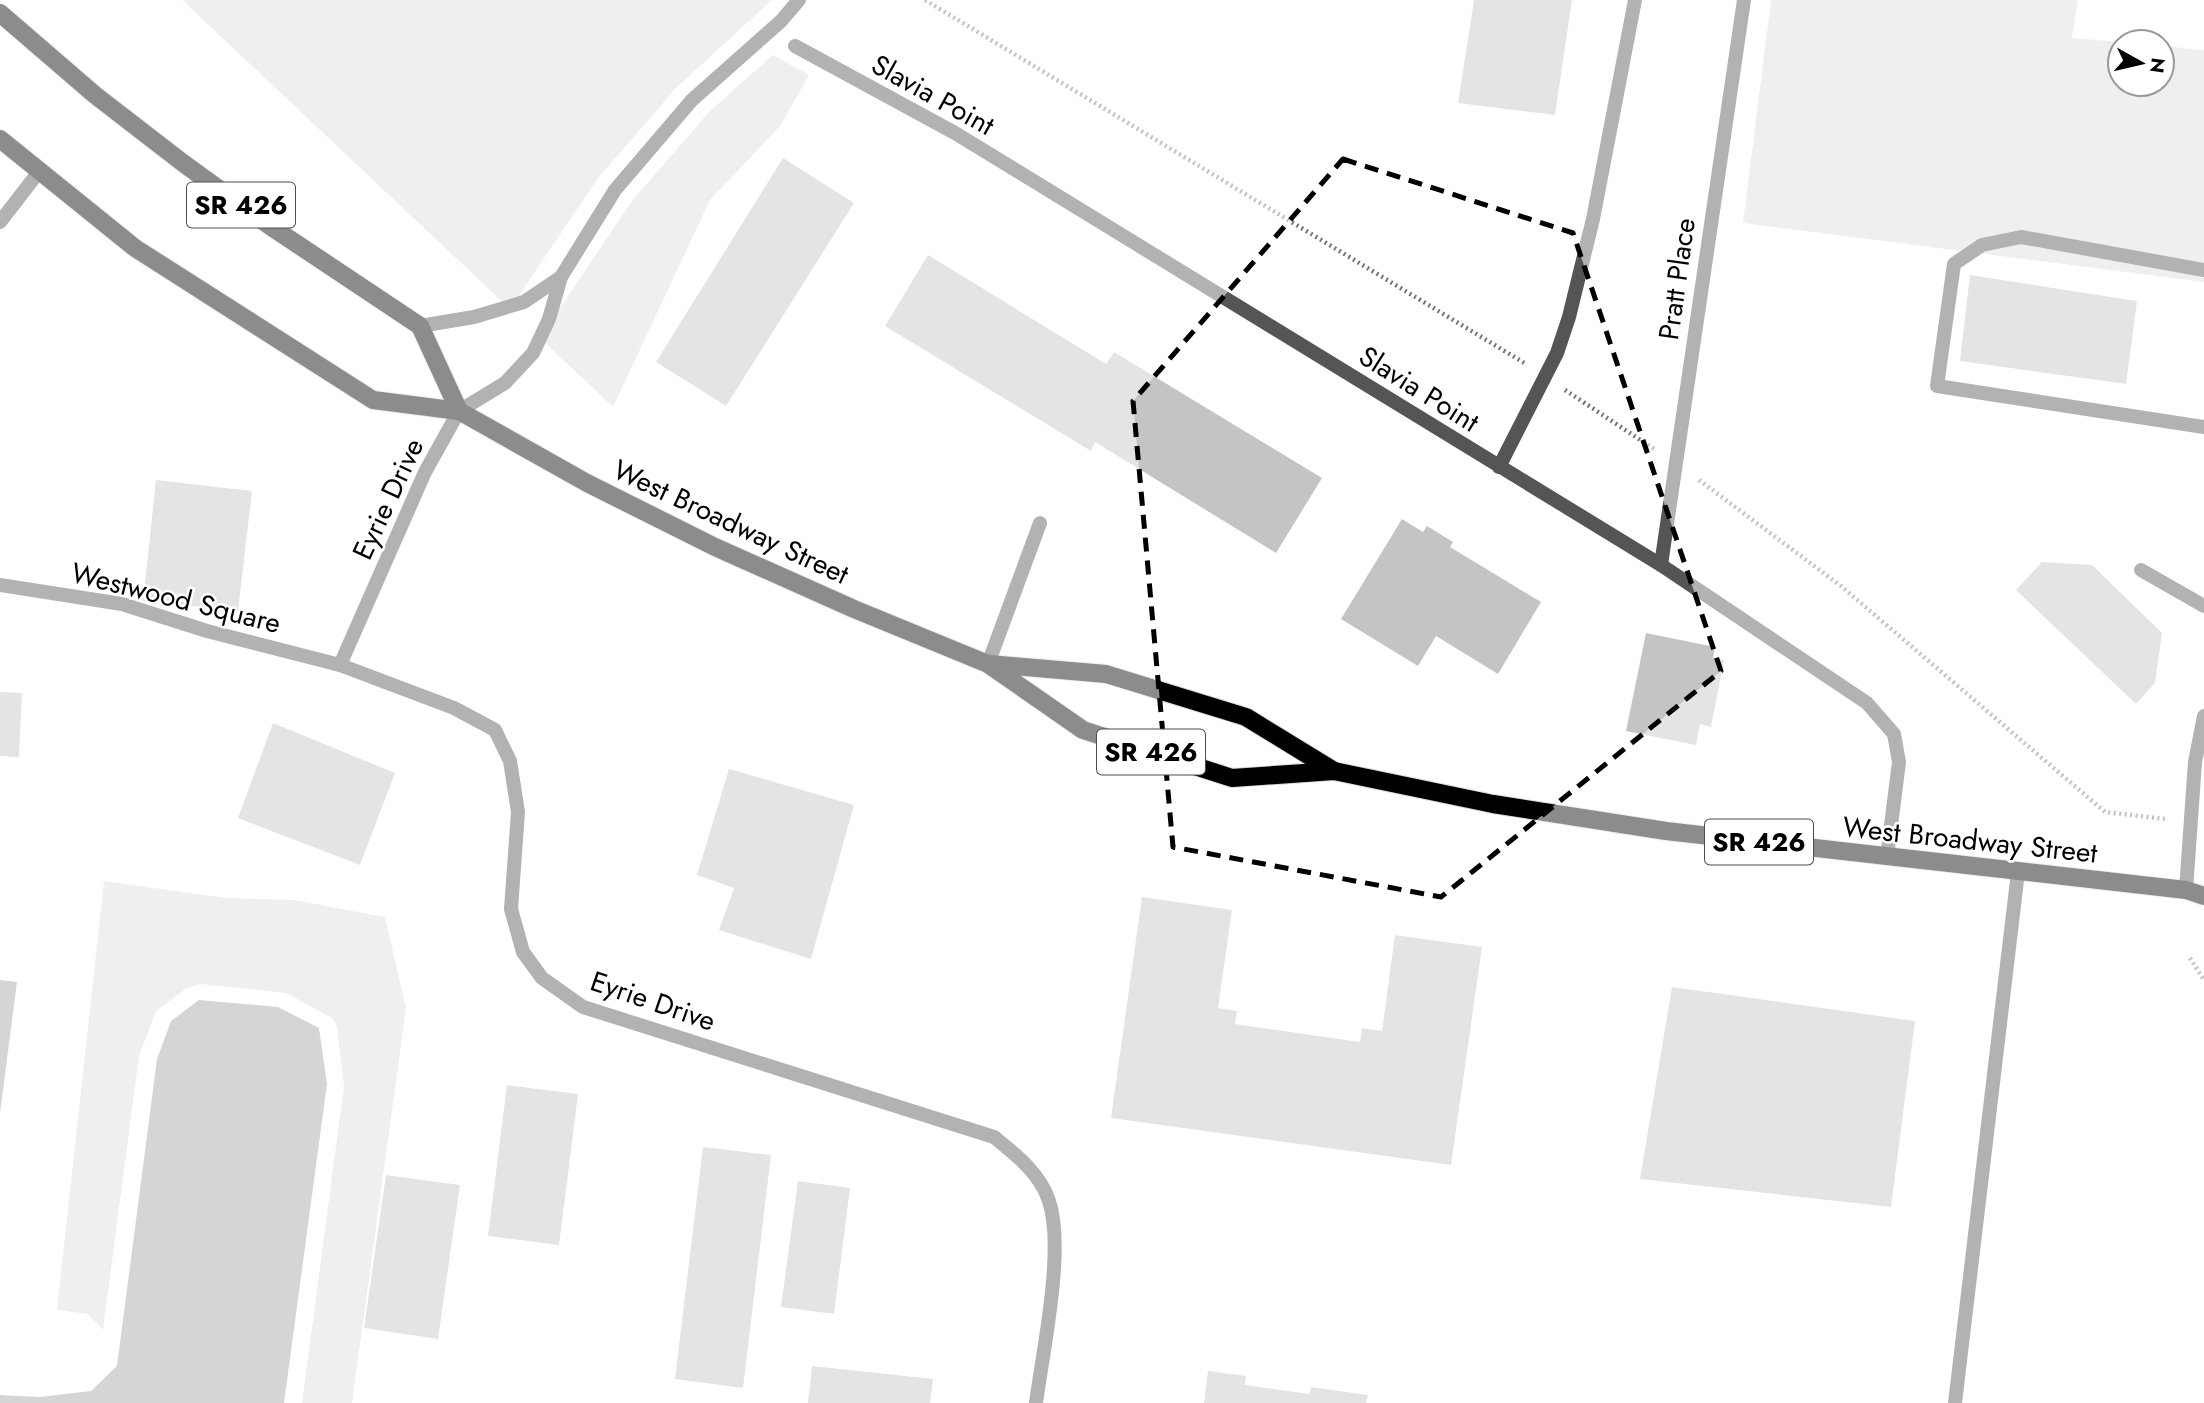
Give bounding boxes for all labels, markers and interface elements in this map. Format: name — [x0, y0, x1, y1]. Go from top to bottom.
north arrow — [2106, 28, 2176, 98]
street label: Slavia Point — [864, 44, 1002, 146]
text: N — [2143, 56, 2172, 75]
road number: SR 426 — [187, 182, 295, 228]
street label: Pratt Place — [1648, 215, 1706, 343]
street label: Slavia Point — [1351, 336, 1487, 442]
street label: Eyrie Drive — [342, 432, 434, 566]
street label: West Broadway Street — [606, 449, 856, 595]
street label: Westwood Square — [67, 552, 285, 644]
road number: SR 426 — [1097, 730, 1205, 774]
street label: West Broadway Street — [1841, 806, 2100, 874]
road number: SR 426 — [1705, 820, 1813, 864]
street label: Eyrie Drive — [585, 961, 721, 1041]

